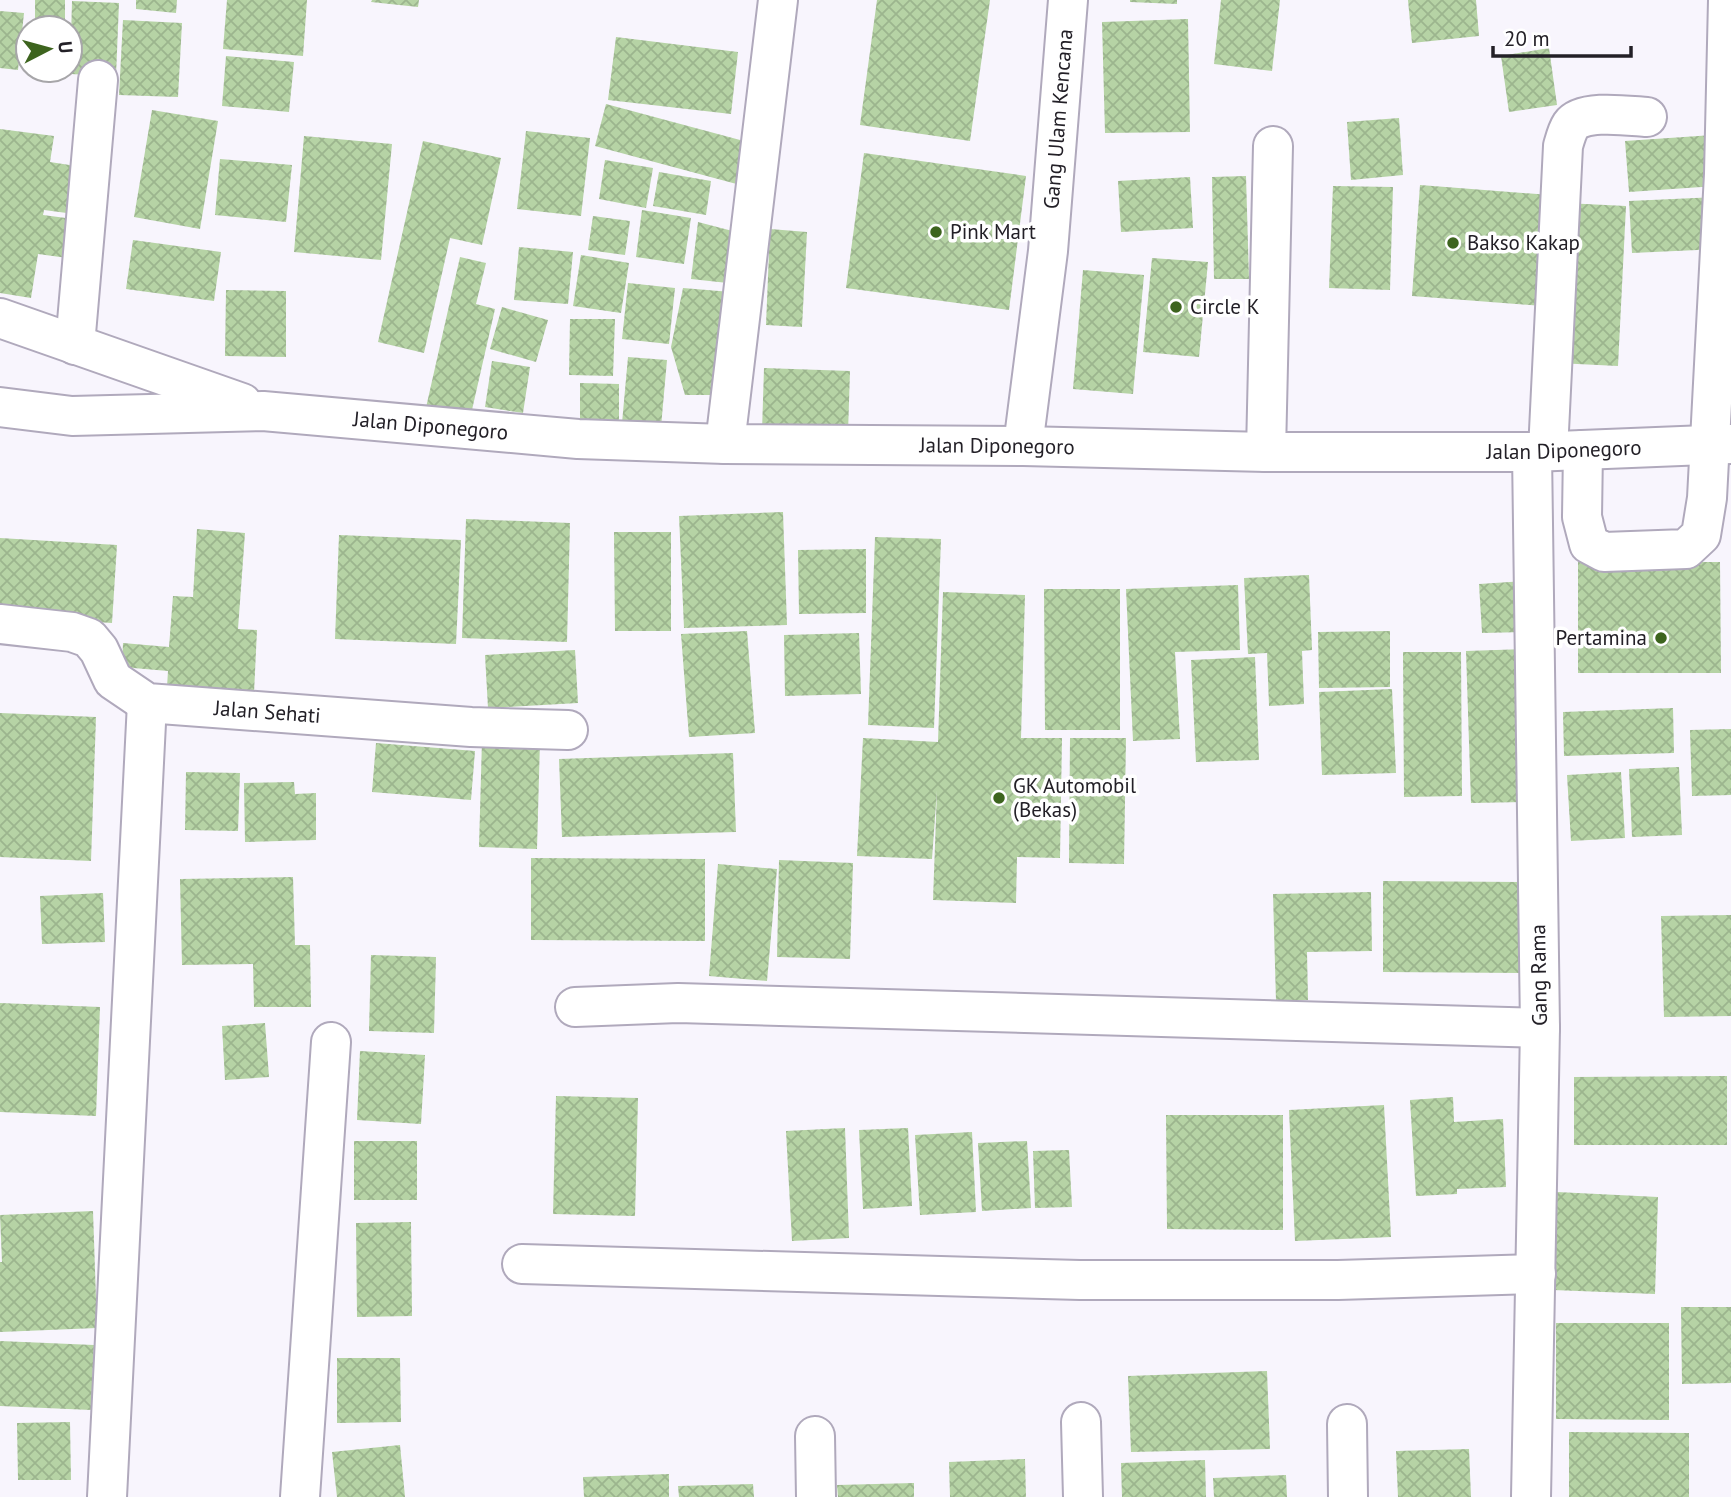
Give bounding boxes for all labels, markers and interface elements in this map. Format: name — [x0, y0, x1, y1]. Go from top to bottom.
north arrow — [14, 14, 84, 84]
scale bar — [1493, 14, 1631, 58]
text: 20 m — [1504, 25, 1550, 52]
street label: Gang Ulam Kencana — [1037, 28, 1079, 210]
text: U — [53, 40, 78, 54]
place label: Pink Mart — [950, 218, 1036, 245]
marker: Pink Mart — [928, 224, 944, 240]
place label: Bakso Kakap — [1467, 229, 1580, 256]
marker: Bakso Kakap — [1445, 235, 1461, 251]
place label: Circle K — [1190, 293, 1260, 320]
marker: Circle K — [1168, 299, 1184, 315]
street label: Jalan Diponegoro — [351, 405, 509, 446]
street label: Jalan Diponegoro — [918, 431, 1075, 460]
street label: Jalan Diponegoro — [1485, 434, 1642, 465]
place label: Pertamina — [1555, 624, 1647, 651]
marker: Pertamina — [1653, 630, 1669, 646]
street label: Jalan Sehati — [212, 694, 322, 729]
place label: GK Automobil (Bekas) — [1013, 772, 1136, 823]
marker: GK Automobil (Bekas) — [991, 790, 1007, 806]
street label: Gang Rama — [1524, 924, 1553, 1026]

